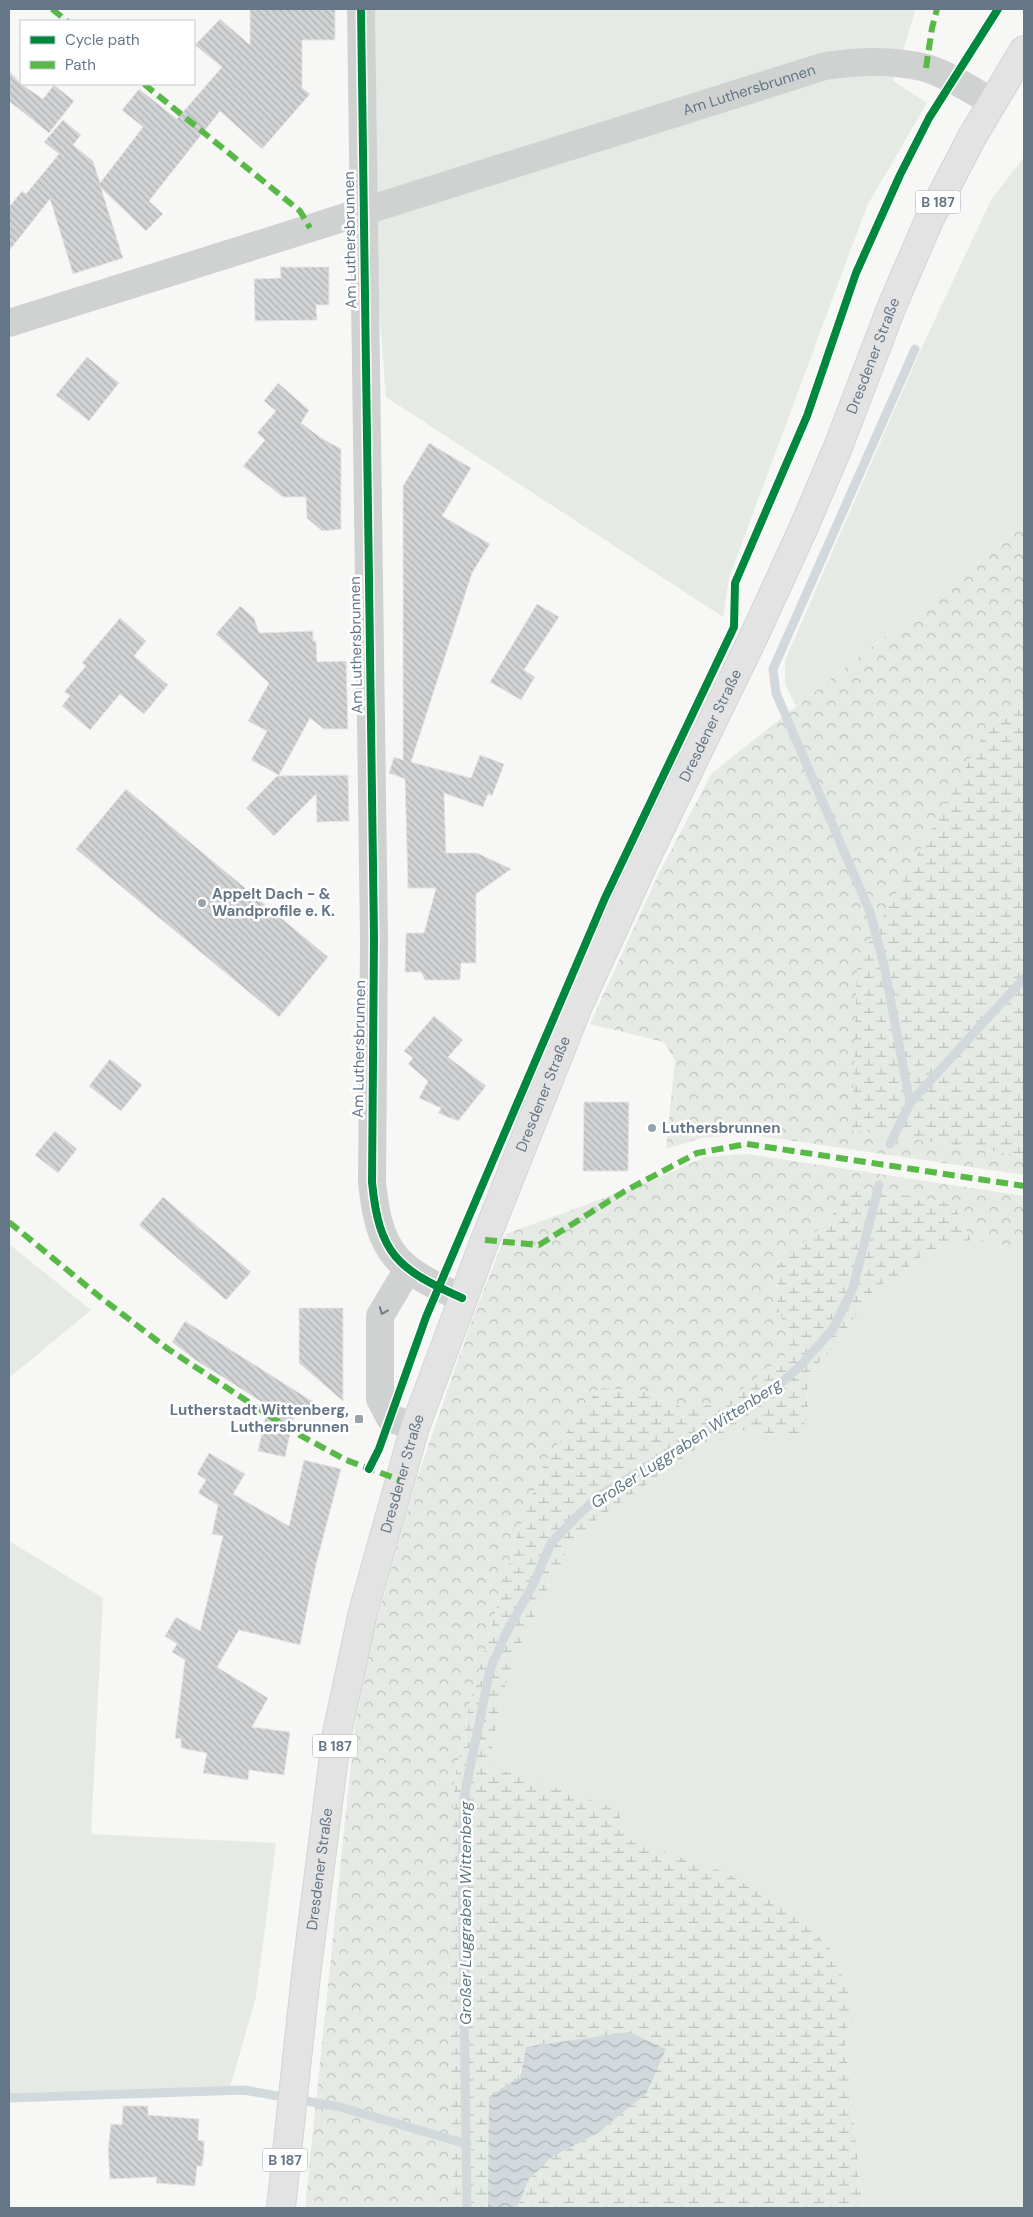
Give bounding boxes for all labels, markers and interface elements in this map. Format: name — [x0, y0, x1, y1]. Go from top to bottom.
legend — [20, 20, 195, 85]
text: Cycle path — [65, 30, 140, 50]
text: Path — [65, 55, 96, 75]
street label: Am Luthersbrunnen — [680, 60, 818, 120]
street label: Am Luthersbrunnen — [339, 171, 361, 309]
road number: B 187 — [916, 190, 960, 213]
street label: Dresdener Straße — [842, 295, 904, 417]
street label: Am Luthersbrunnen — [345, 576, 367, 714]
street label: Dresdener Straße — [675, 666, 746, 785]
place label: Appelt Dach - & Wandprofile e. K. — [212, 884, 335, 921]
marker: Appelt Dach - & Wandprofile e. K. — [196, 897, 208, 909]
street label: Am Luthersbrunnen — [348, 980, 370, 1118]
street label: Dresdener Straße — [511, 1033, 575, 1155]
place label: Luthersbrunnen — [662, 1118, 781, 1138]
marker: Luthersbrunnen — [646, 1122, 658, 1134]
one-way arrow — [379, 1306, 389, 1315]
water label: Großer Luggraben Wittenberg — [587, 1373, 787, 1513]
place label: Lutherstadt Wittenberg, Luthersbrunnen — [170, 1400, 349, 1437]
street label: Dresdener Straße — [376, 1411, 429, 1535]
marker: Lutherstadt Wittenberg, Luthersbrunnen — [353, 1413, 365, 1425]
road number: B 187 — [312, 1734, 358, 1758]
water label: Großer Luggraben Wittenberg — [455, 1800, 476, 2025]
street label: Dresdener Straße — [302, 1807, 337, 1931]
road number: B 187 — [262, 2148, 308, 2172]

